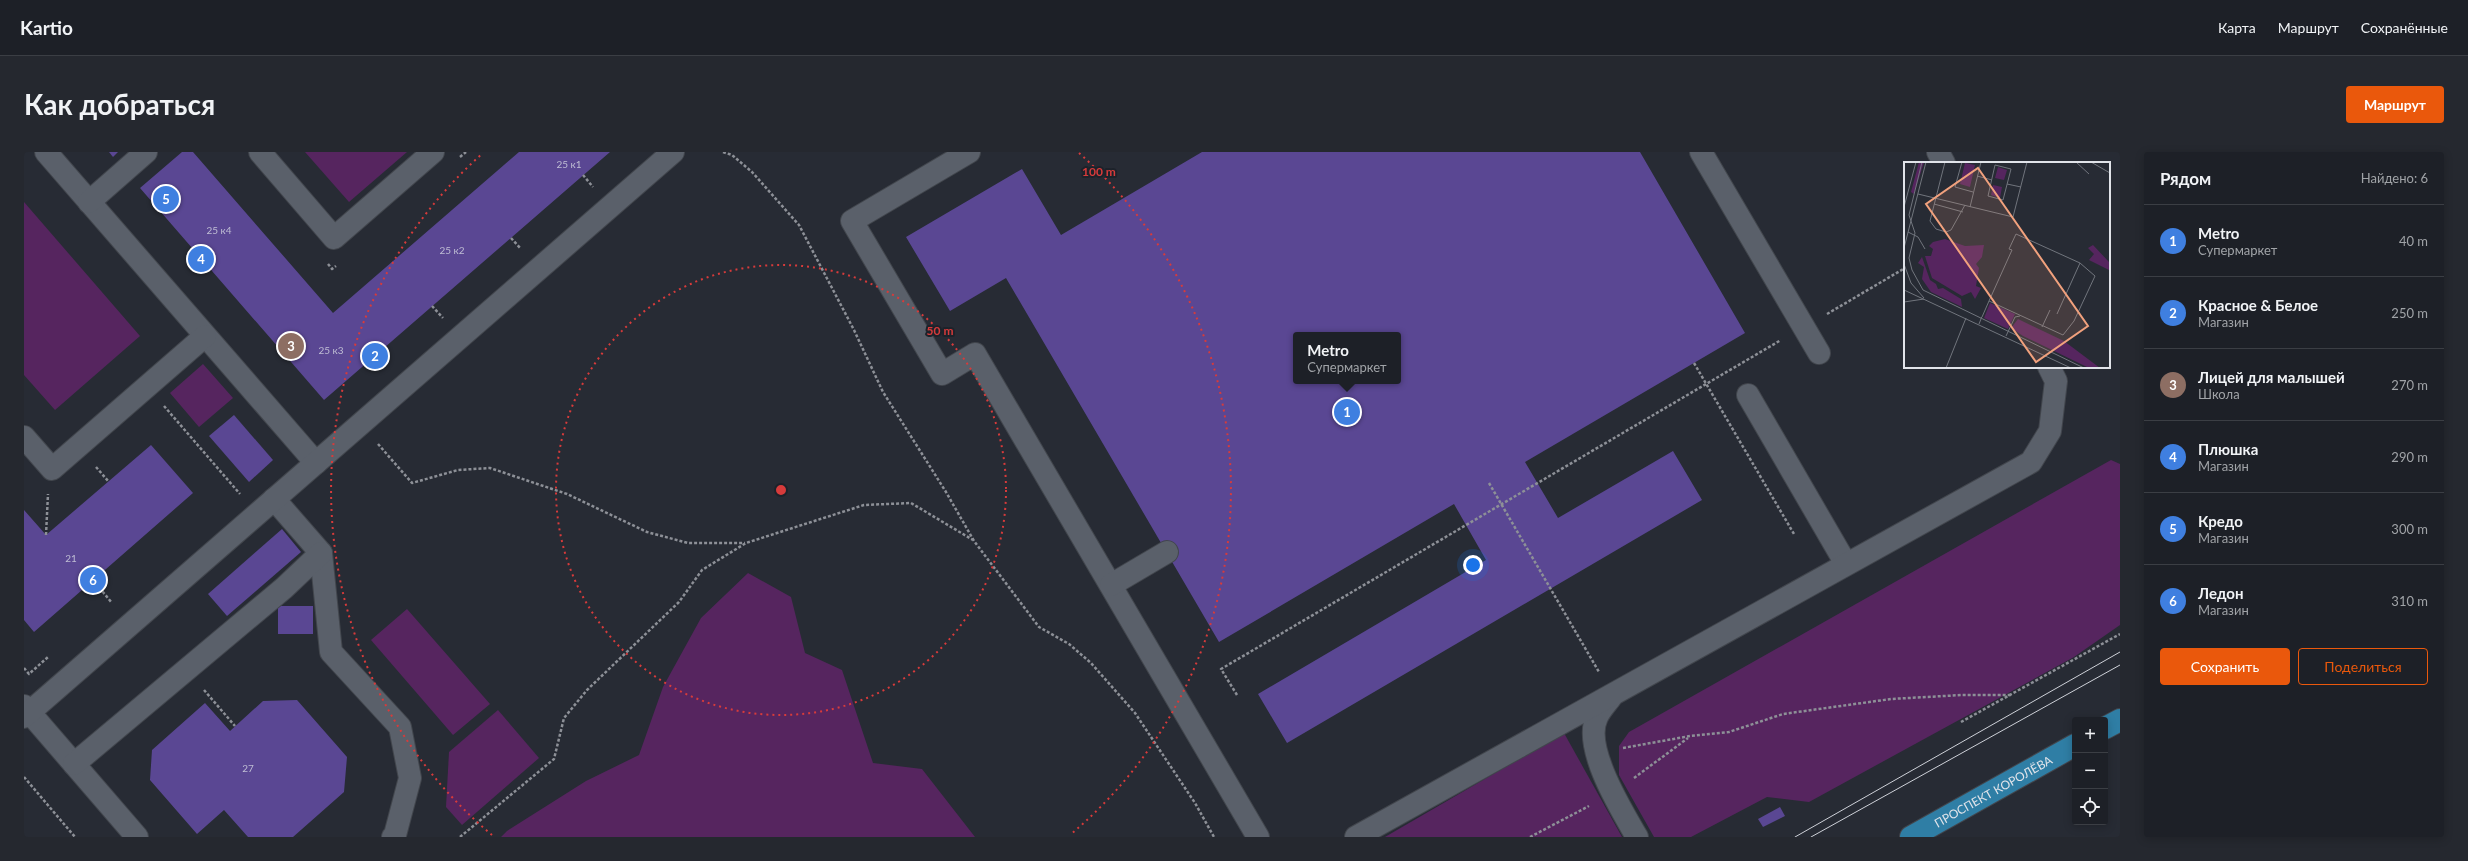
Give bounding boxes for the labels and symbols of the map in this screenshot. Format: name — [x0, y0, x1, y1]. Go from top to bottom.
house number: 25 к1 — [556, 158, 582, 170]
inset map — [1904, 162, 2110, 368]
text: 100 m — [1082, 164, 1116, 179]
pin: 5 — [153, 184, 179, 214]
house number: 25 к4 — [206, 224, 232, 236]
pin: 4 — [188, 244, 214, 274]
house number: 25 к2 — [439, 244, 465, 256]
text: 50 m — [927, 323, 953, 338]
pin: 3 — [278, 331, 304, 361]
pin: 2 — [362, 341, 388, 371]
house number: 25 к3 — [318, 344, 344, 356]
pin: 1 — [1334, 397, 1360, 427]
centre of rings — [774, 483, 788, 497]
house number: 21 — [65, 552, 77, 564]
your location — [1463, 555, 1483, 575]
pin: 6 — [80, 565, 106, 595]
street label: ПРОСПЕКТ КОРОЛЁВА — [1931, 752, 2055, 830]
house number: 27 — [242, 762, 254, 774]

